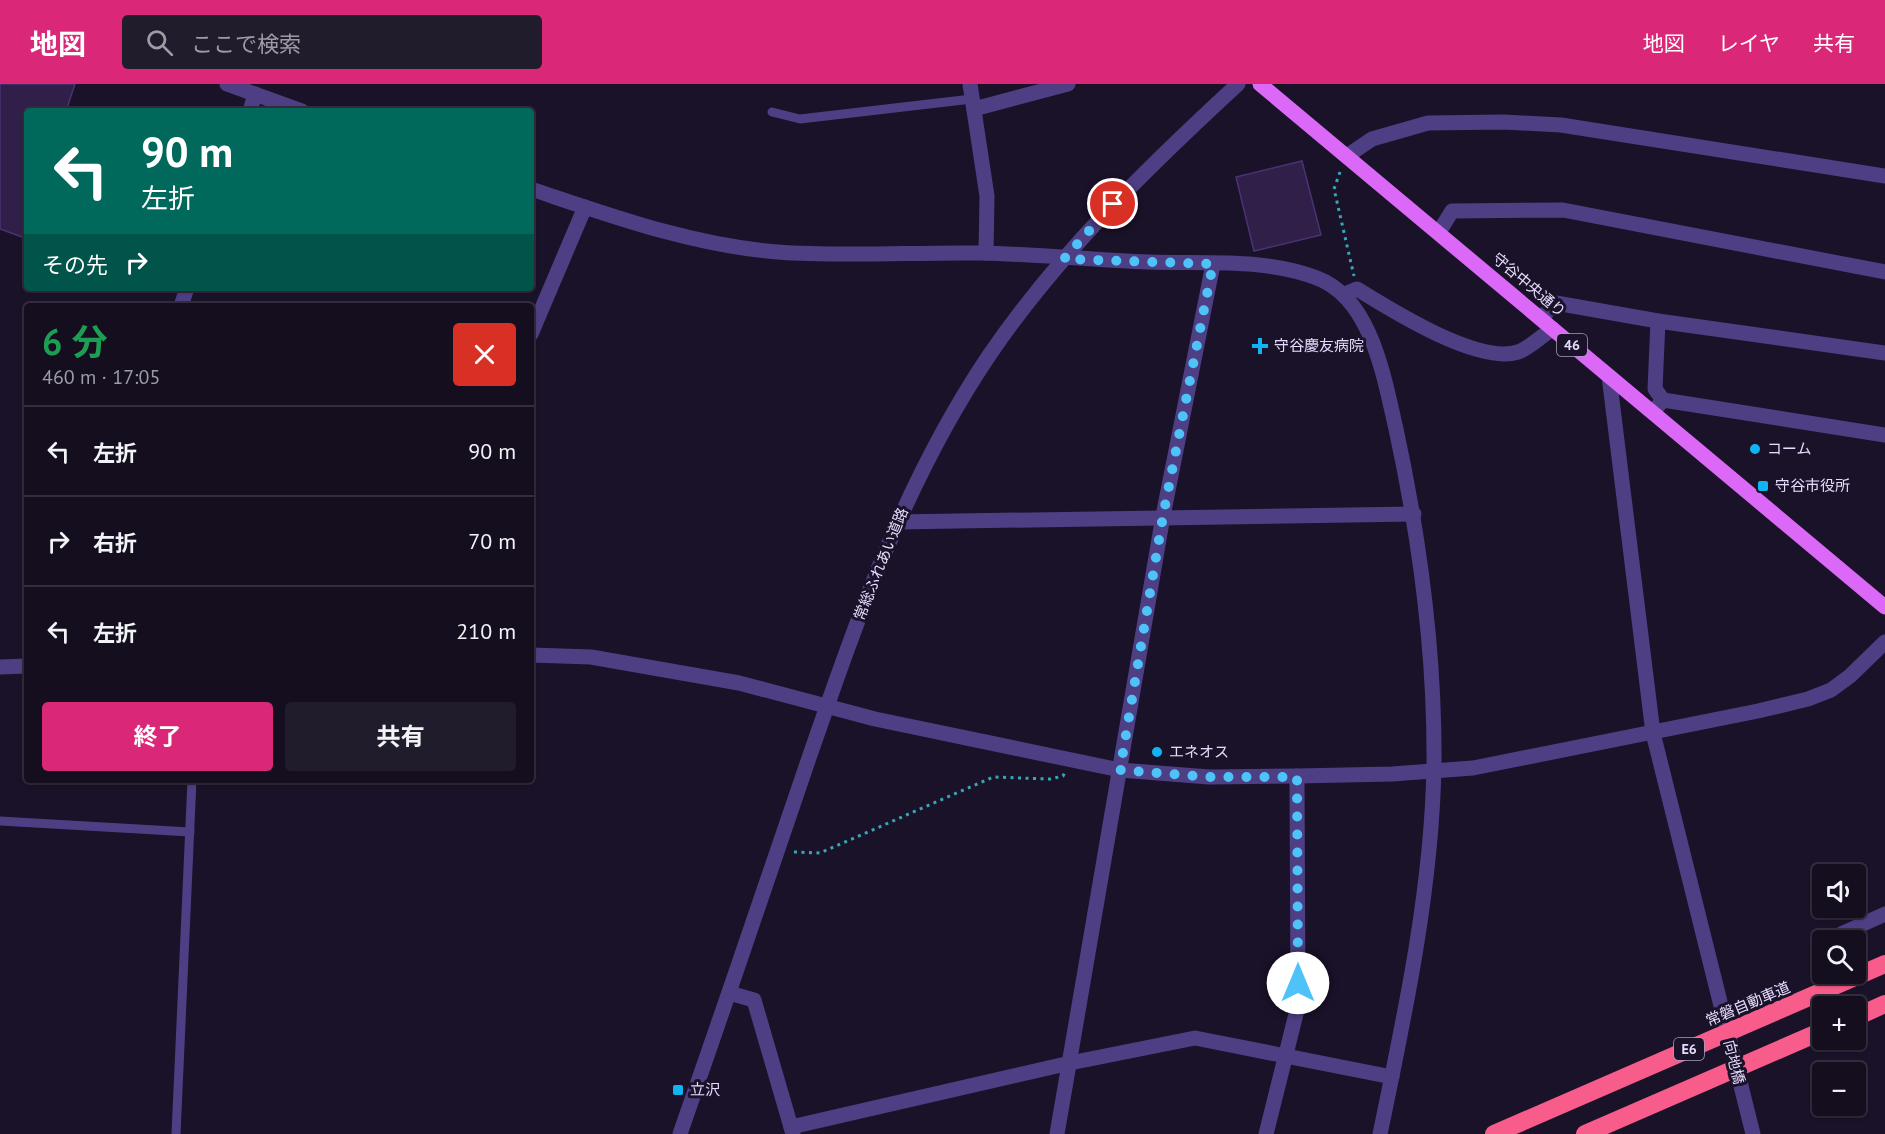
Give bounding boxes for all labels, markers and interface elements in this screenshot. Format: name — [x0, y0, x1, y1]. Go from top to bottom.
search box — [122, 15, 542, 69]
text: 地図 — [30, 25, 86, 62]
icon: search — [143, 26, 176, 59]
text: ここで検索 — [191, 30, 301, 58]
text: 地図 — [1643, 30, 1685, 57]
text: レイヤ — [1718, 30, 1780, 57]
text: 共有 — [1813, 30, 1855, 57]
text: 90 m — [141, 124, 233, 179]
icon: left — [42, 132, 120, 210]
pin — [1087, 178, 1138, 229]
text: 左折 — [141, 181, 195, 215]
icon: arrive — [1096, 187, 1129, 220]
icon: right — [120, 246, 153, 279]
street label: 守谷中央通り — [1489, 248, 1570, 321]
text: その先 — [42, 251, 108, 279]
text: 6 分 — [42, 318, 108, 365]
button: close — [453, 323, 516, 386]
road number: 46 — [1557, 334, 1587, 356]
place label: 守谷慶友病院 — [1274, 336, 1364, 355]
marker: 守谷慶友病院 — [1251, 337, 1269, 355]
text: 460 m · 17:05 — [42, 364, 160, 390]
icon: left — [42, 435, 75, 468]
text: 90 m — [468, 437, 516, 465]
text: 左折 — [93, 439, 137, 467]
place label: コーム — [1767, 439, 1812, 458]
marker: コーム — [1748, 442, 1762, 456]
place label: 守谷市役所 — [1775, 476, 1850, 495]
marker: 守谷市役所 — [1756, 479, 1770, 493]
street label: 常総ふれあい道路 — [849, 505, 912, 623]
icon: right — [42, 525, 75, 558]
text: 70 m — [468, 527, 516, 555]
text: 右折 — [93, 529, 137, 557]
icon: left — [42, 615, 75, 648]
text: 210 m — [456, 617, 516, 645]
text: 左折 — [93, 619, 137, 647]
button: 終了 — [42, 702, 273, 771]
button: 共有 — [285, 702, 516, 771]
place label: エネオス — [1169, 742, 1229, 761]
marker: エネオス — [1150, 745, 1164, 759]
map controls — [1812, 864, 1866, 1116]
button: sound — [1812, 864, 1866, 918]
button: search — [1812, 930, 1866, 984]
position arrow — [1266, 951, 1330, 1015]
street label: 常磐自動車道 — [1703, 977, 1793, 1030]
button: + — [1812, 996, 1866, 1050]
road number: E6 — [1674, 1038, 1704, 1060]
street label: 向地橋 — [1720, 1038, 1749, 1086]
button: − — [1812, 1062, 1866, 1116]
place label: 立沢 — [690, 1080, 720, 1099]
marker: 立沢 — [671, 1083, 685, 1097]

